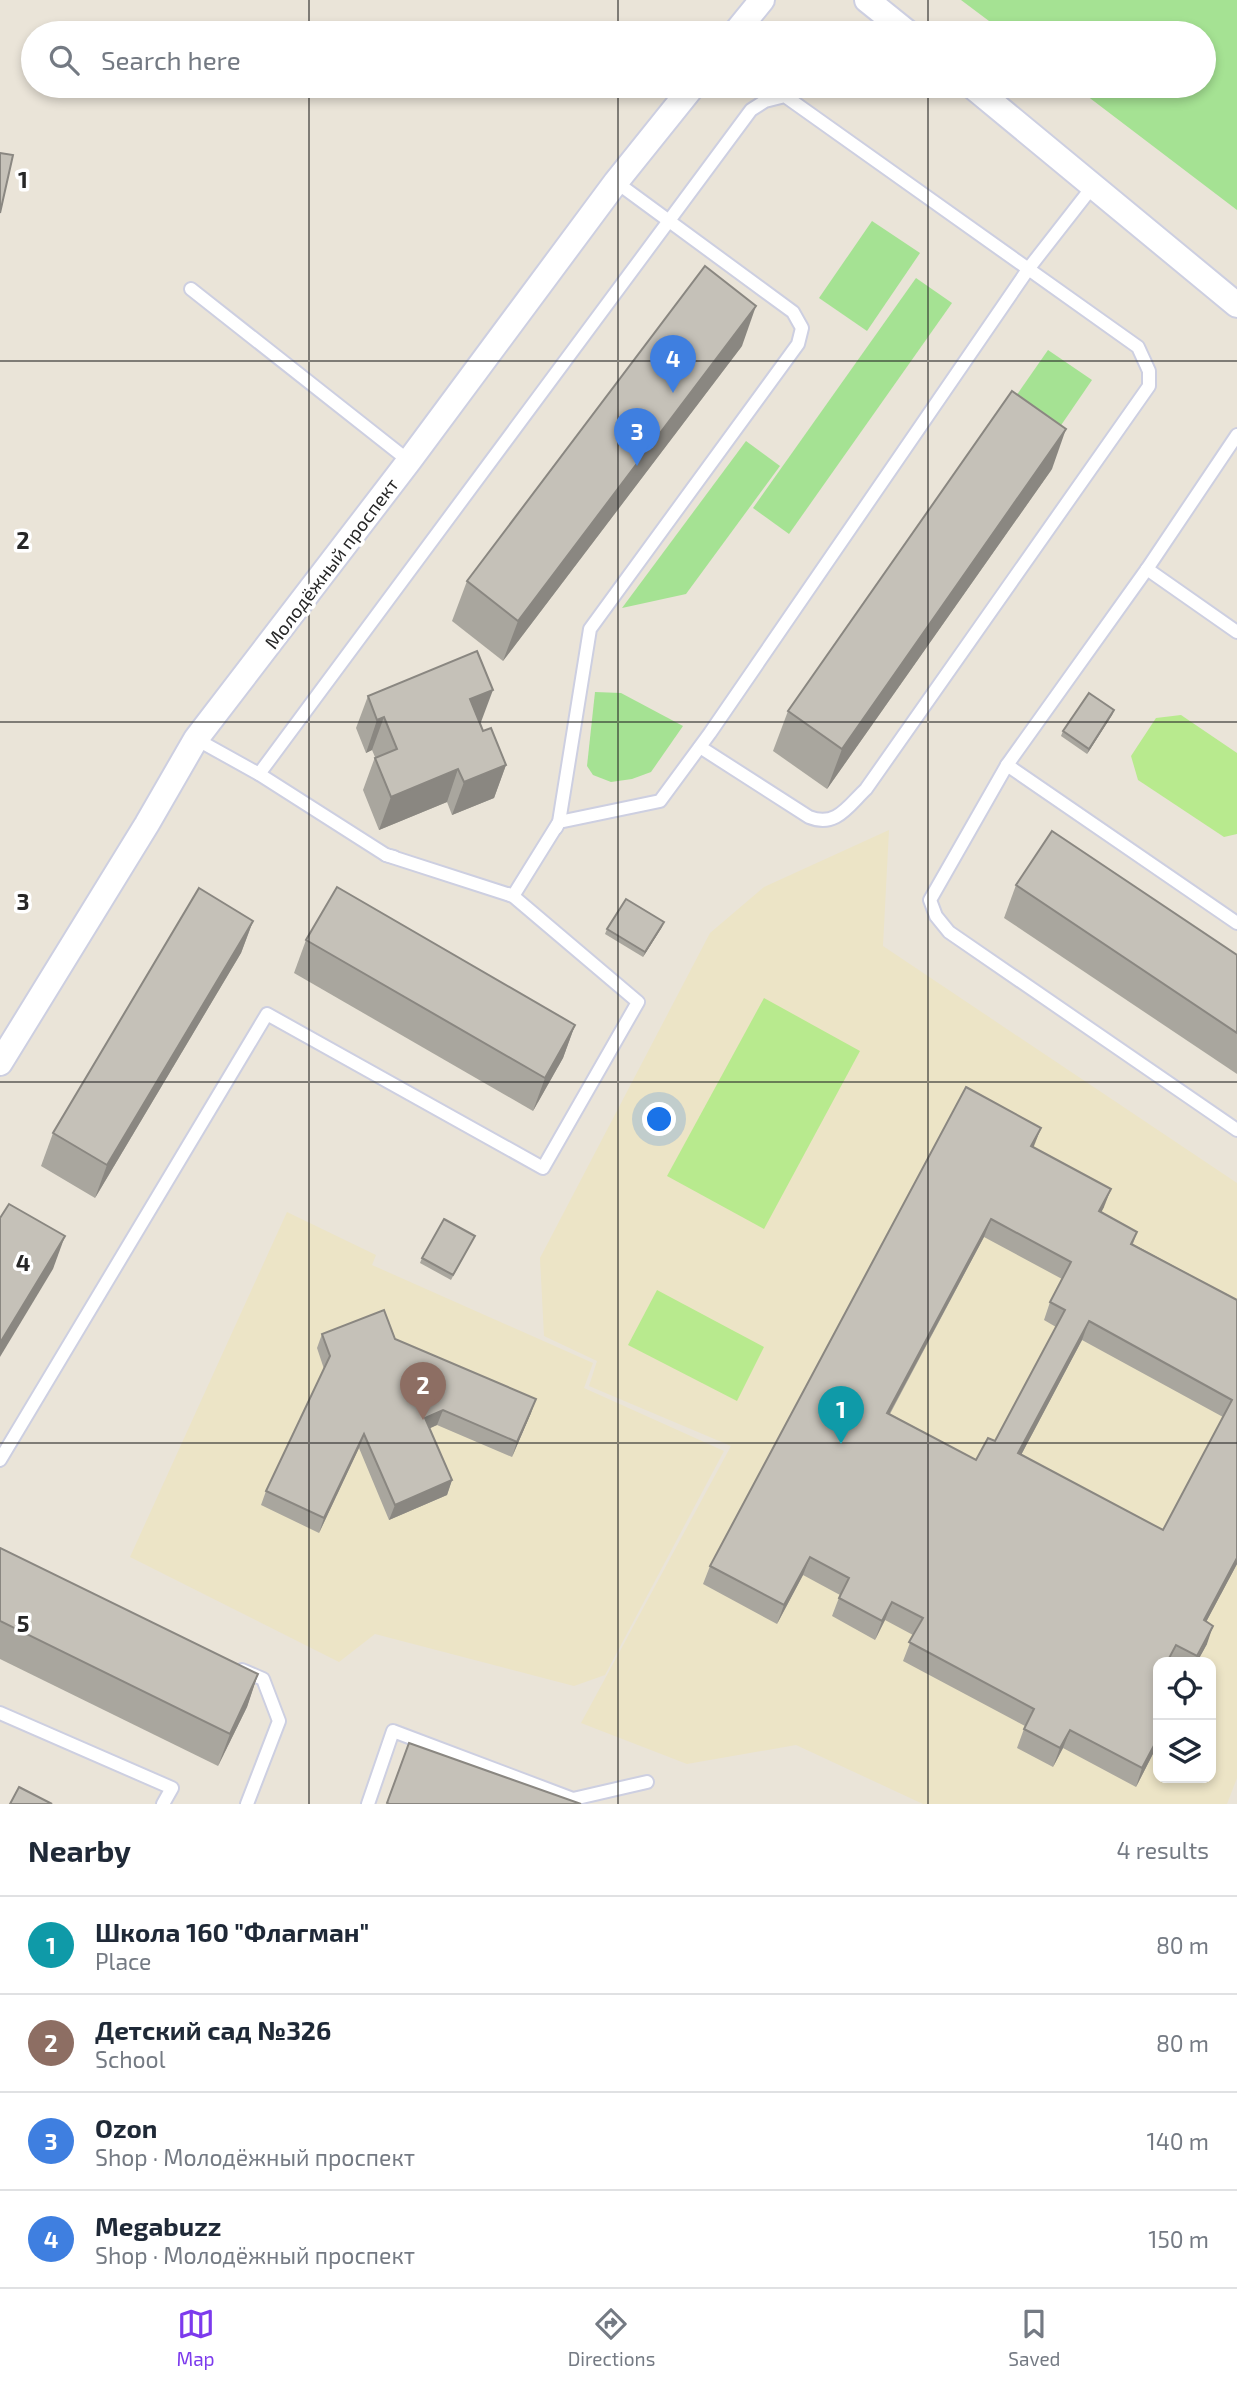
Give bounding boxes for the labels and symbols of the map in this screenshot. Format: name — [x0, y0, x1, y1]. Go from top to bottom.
text: 1 — [18, 165, 28, 193]
pin: 4 — [650, 335, 696, 393]
pin: 3 — [614, 408, 660, 466]
street label: Молодёжный проспект — [259, 473, 403, 653]
text: 2 — [16, 526, 30, 554]
text: 3 — [16, 887, 30, 915]
your location — [642, 1102, 676, 1136]
text: 4 — [16, 1248, 30, 1276]
pin: 2 — [400, 1362, 446, 1420]
pin: 1 — [818, 1386, 864, 1444]
text: 5 — [17, 1609, 29, 1637]

